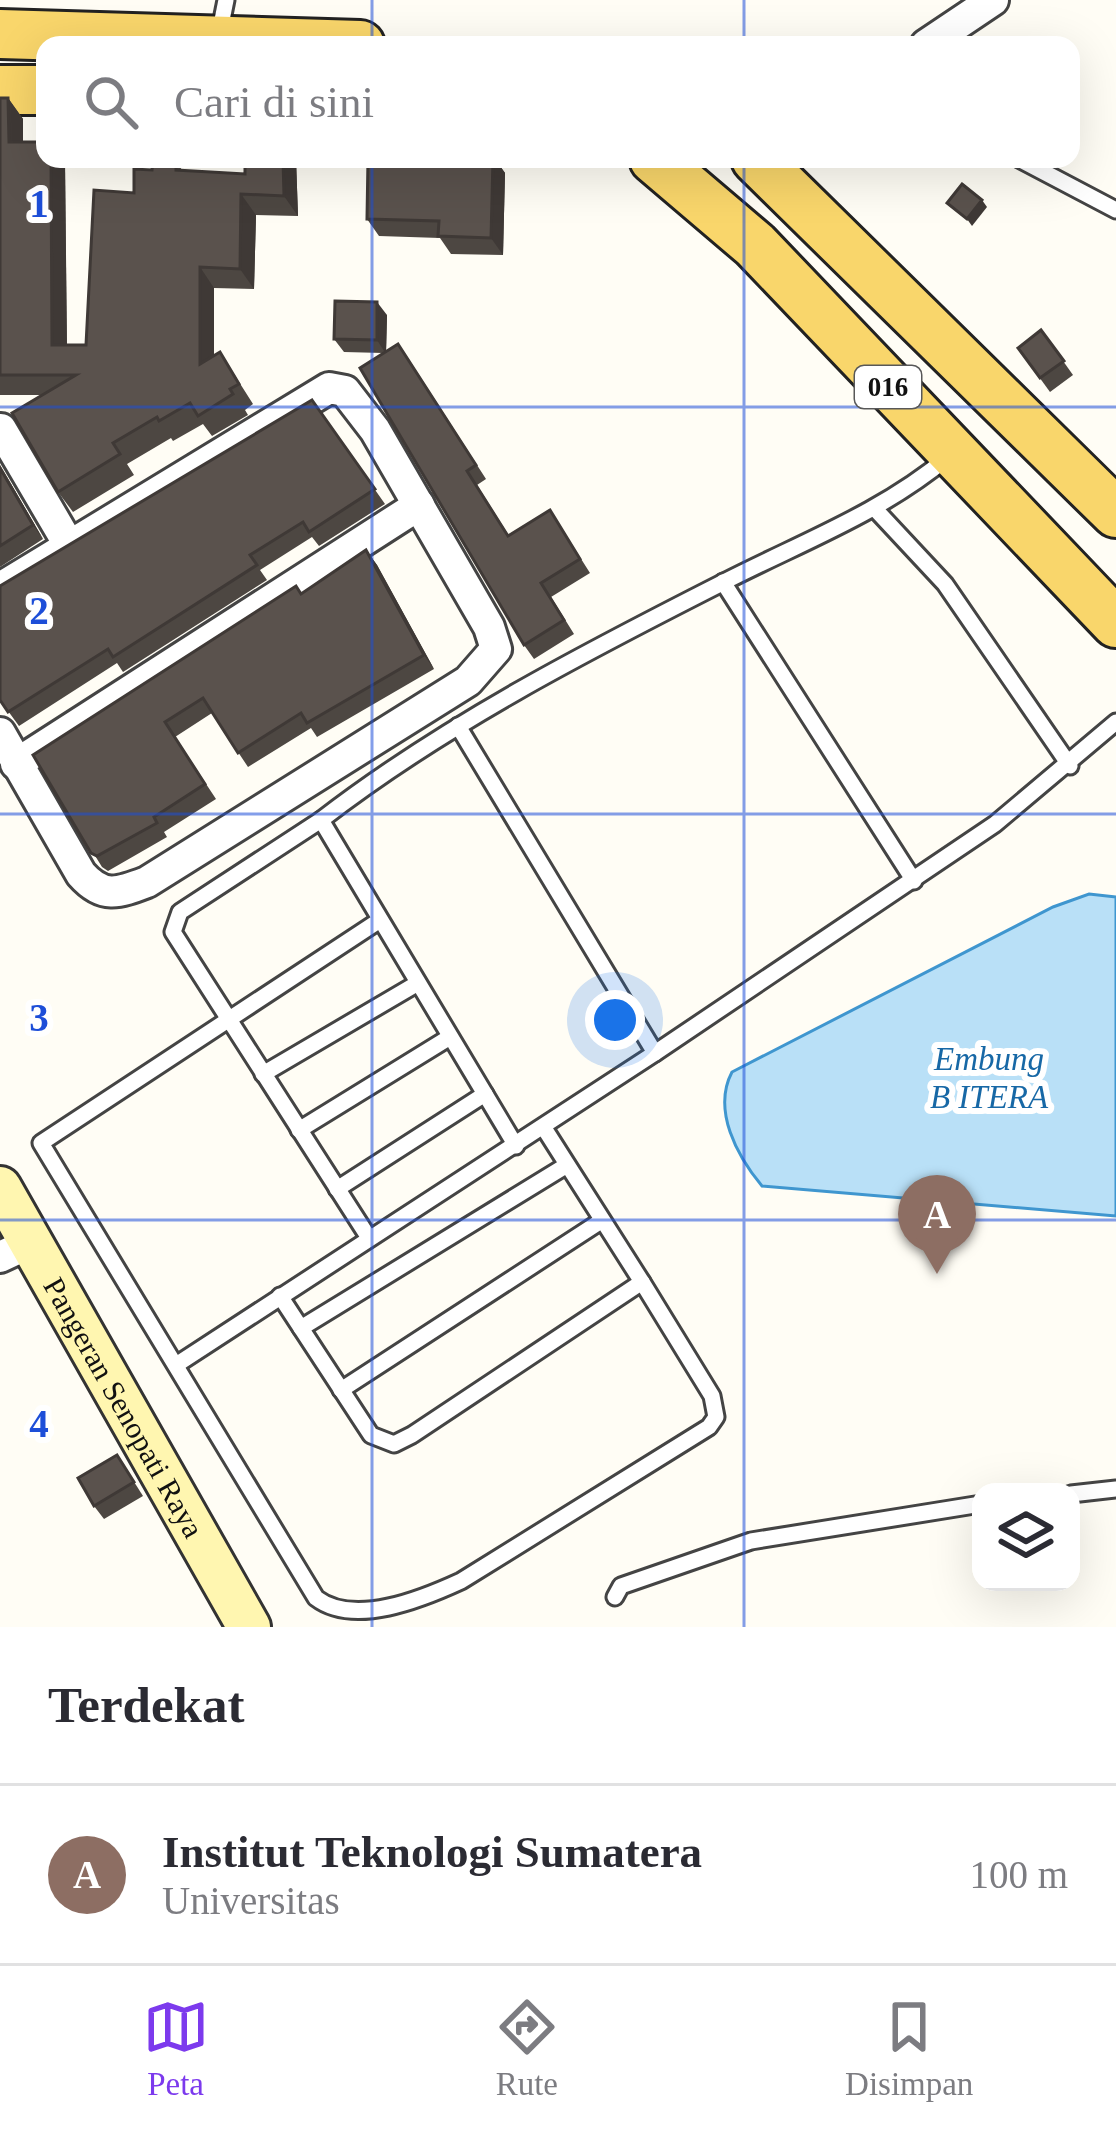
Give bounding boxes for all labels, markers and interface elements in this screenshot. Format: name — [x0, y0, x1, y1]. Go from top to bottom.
search box — [36, 36, 1080, 168]
icon: search — [78, 69, 144, 135]
text: Cari di sini — [174, 77, 374, 127]
text: 1 — [29, 182, 49, 225]
road number: 016 — [855, 366, 921, 408]
text: 2 — [29, 589, 49, 632]
your location — [585, 990, 645, 1050]
text: 3 — [29, 996, 49, 1039]
water label: Embung B ITERA — [930, 1041, 1049, 1115]
pin: A — [898, 1175, 976, 1274]
street label: Pangeran Senopati Raya — [38, 1271, 211, 1543]
text: 4 — [29, 1402, 49, 1445]
map controls — [972, 1483, 1080, 1591]
button: layers — [972, 1483, 1080, 1591]
text: Terdekat — [48, 1677, 244, 1733]
text: Institut Teknologi Sumatera — [162, 1827, 702, 1877]
text: A — [73, 1853, 101, 1896]
text: 100 m — [969, 1853, 1068, 1896]
text: Universitas — [162, 1879, 340, 1922]
tab: Peta — [143, 1994, 209, 2103]
tab: Rute — [494, 1994, 560, 2103]
tab: Disimpan — [845, 1994, 973, 2103]

